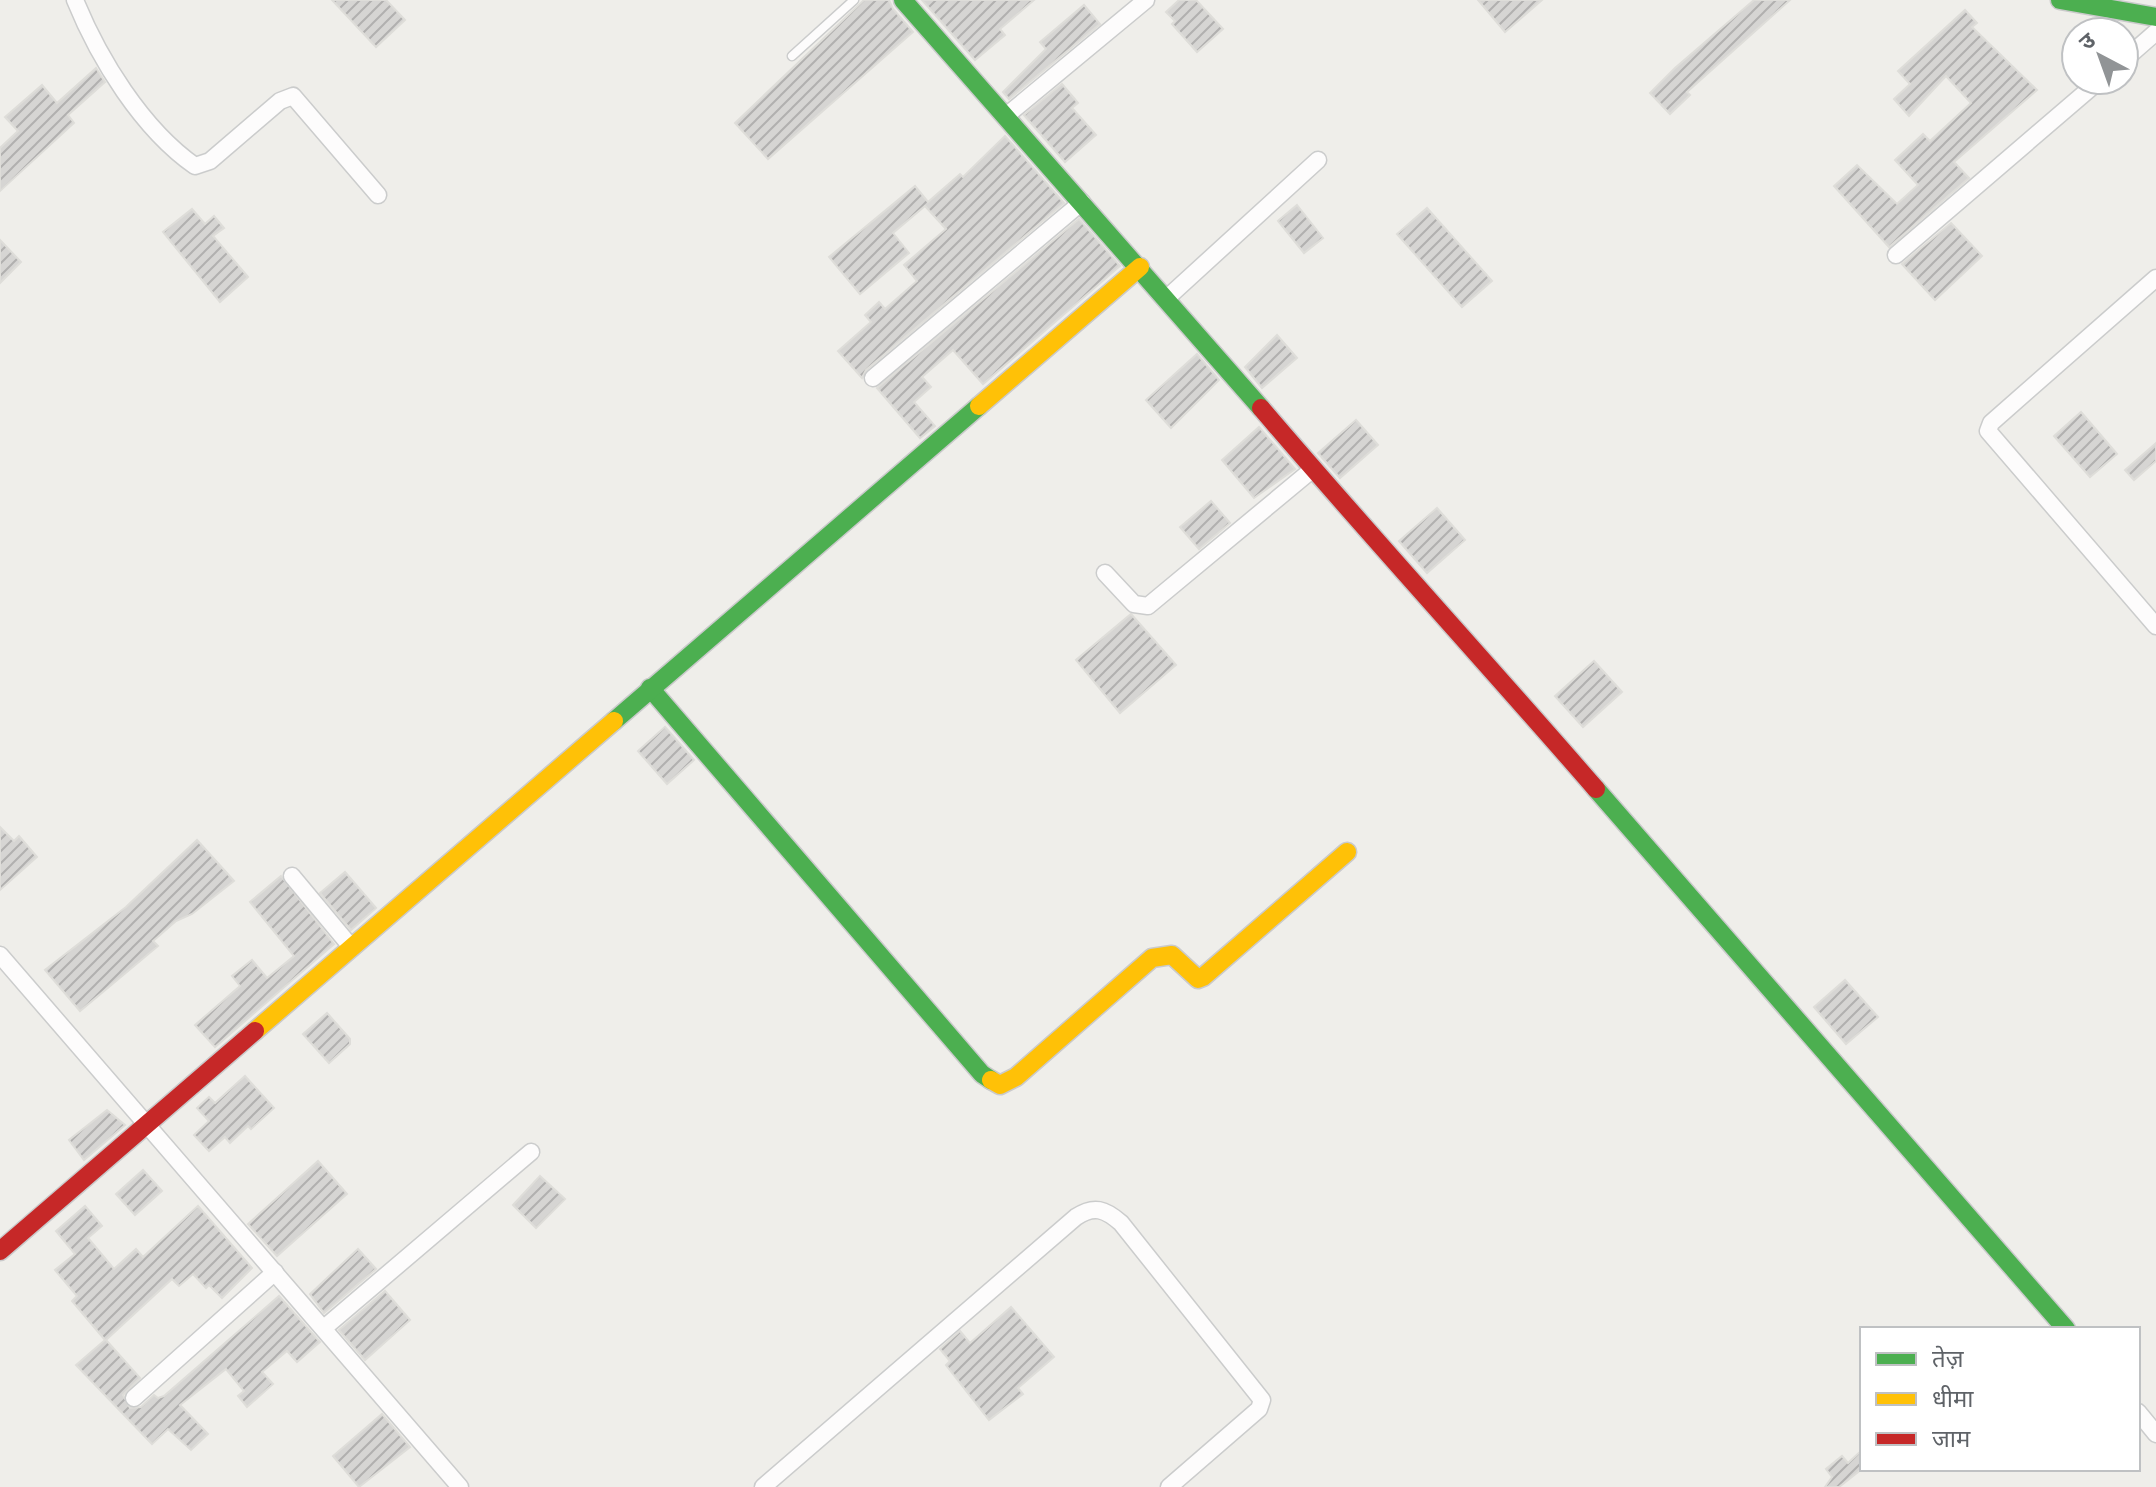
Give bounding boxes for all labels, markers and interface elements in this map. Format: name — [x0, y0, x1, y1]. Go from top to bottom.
north arrow — [2060, 16, 2140, 96]
text: उ — [2073, 26, 2101, 55]
legend — [1860, 1327, 2140, 1471]
text: तेज़ — [1932, 1345, 1965, 1372]
text: धीमा — [1932, 1385, 1974, 1412]
text: जाम — [1932, 1425, 1971, 1452]

